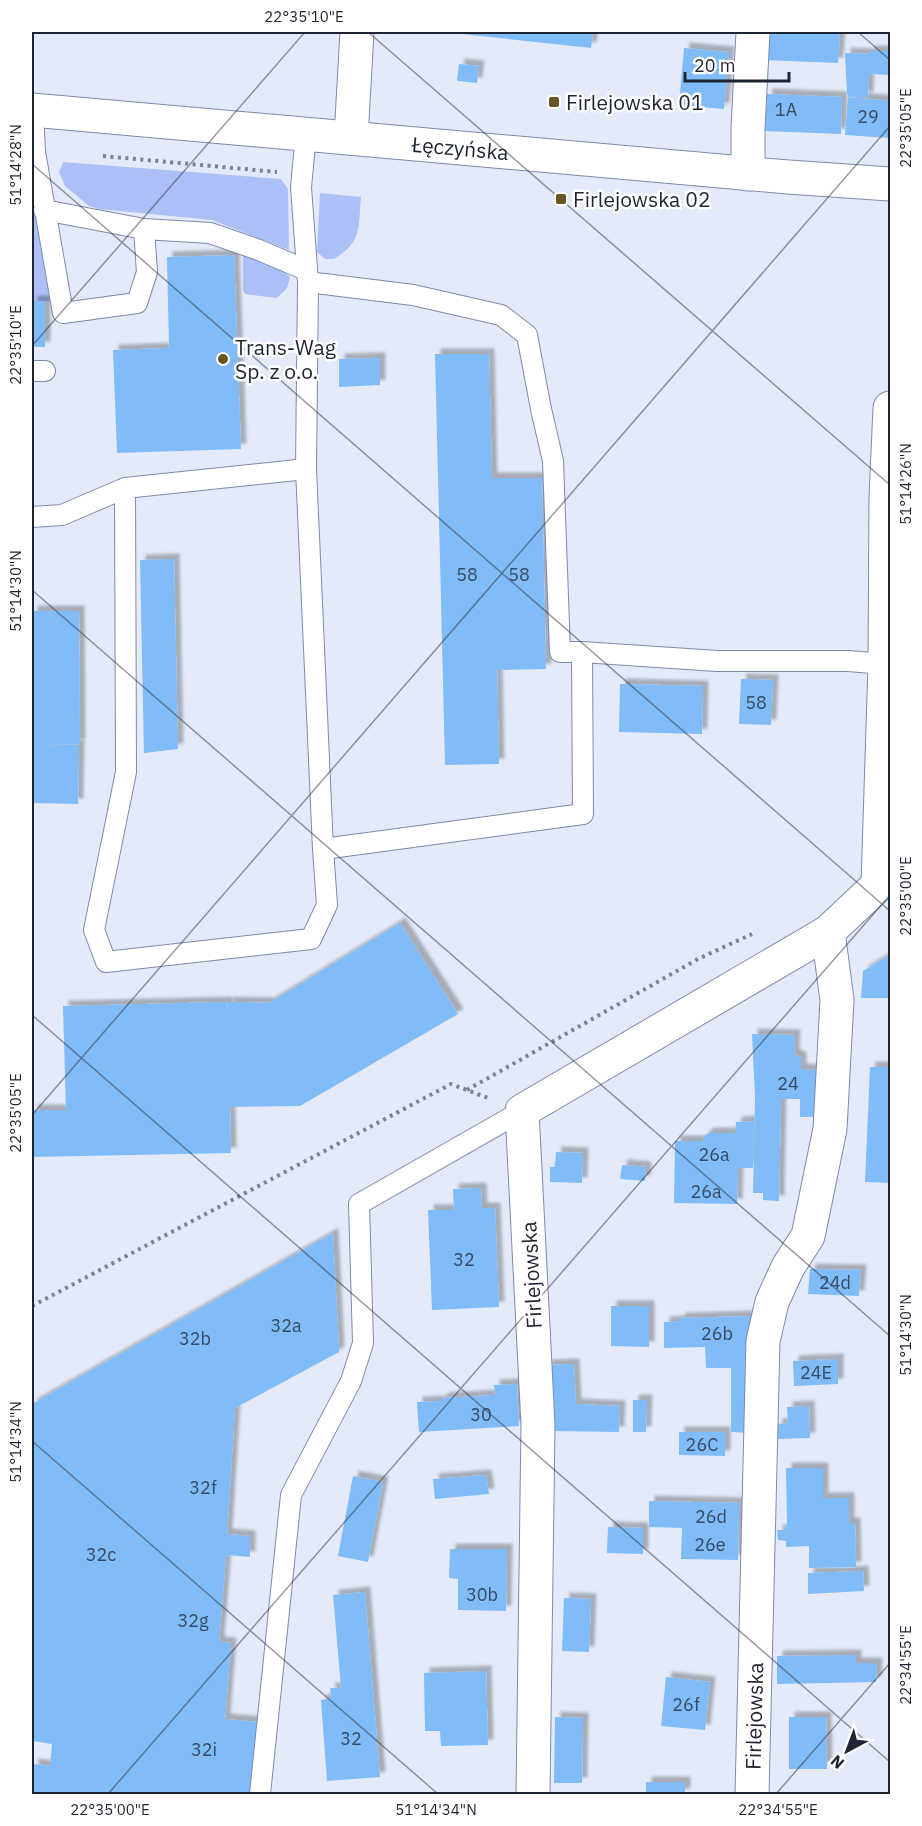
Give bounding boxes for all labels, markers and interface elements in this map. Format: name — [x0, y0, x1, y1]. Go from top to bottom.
text: 22°35'10"E — [264, 7, 344, 26]
scale bar — [685, 45, 788, 83]
text: 20 m — [694, 54, 736, 77]
place label: Firlejowska 01 — [566, 88, 704, 116]
text: 22°35'05"E — [896, 88, 915, 168]
marker: Firlejowska 01 — [547, 95, 561, 109]
house number: 1A — [775, 98, 798, 121]
house number: 29 — [857, 105, 879, 128]
text: 51°14'28"N — [6, 124, 25, 206]
street label: Łęczyńska — [410, 130, 510, 166]
place label: Firlejowska 02 — [573, 185, 711, 213]
marker: Firlejowska 02 — [554, 192, 568, 206]
text: 22°35'10"E — [6, 305, 25, 385]
place label: Trans-Wag Sp. z o.o. — [235, 333, 336, 385]
marker: Trans-Wag Sp. z o.o. — [216, 352, 230, 366]
text: 51°14'26"N — [896, 443, 915, 525]
text: 51°14'30"N — [6, 550, 25, 632]
house number: 58 — [456, 563, 478, 586]
house number: 58 — [508, 563, 530, 586]
house number: 58 — [745, 691, 767, 714]
text: 22°35'00"E — [896, 856, 915, 936]
house number: 24 — [777, 1072, 799, 1095]
text: 22°35'05"E — [6, 1073, 25, 1153]
house number: 26a — [698, 1143, 730, 1166]
house number: 26a — [690, 1180, 722, 1203]
street label: Firlejowska — [514, 1221, 548, 1329]
house number: 32 — [453, 1248, 475, 1271]
house number: 24d — [819, 1271, 851, 1294]
text: 51°14'30"N — [896, 1294, 915, 1376]
house number: 32a — [270, 1314, 302, 1337]
house number: 26b — [701, 1322, 733, 1345]
house number: 32b — [179, 1327, 211, 1350]
house number: 24E — [800, 1361, 832, 1384]
text: 51°14'34"N — [6, 1401, 25, 1483]
house number: 30 — [470, 1403, 492, 1426]
house number: 26C — [686, 1433, 718, 1456]
house number: 32f — [189, 1476, 217, 1499]
house number: 26d — [695, 1505, 727, 1528]
house number: 26e — [694, 1533, 726, 1556]
house number: 32c — [86, 1543, 116, 1566]
house number: 30b — [466, 1583, 498, 1606]
house number: 32g — [177, 1609, 209, 1632]
text: 22°34'55"E — [896, 1625, 915, 1705]
street label: Firlejowska — [739, 1662, 769, 1770]
house number: 26f — [672, 1693, 700, 1716]
north arrow — [817, 1721, 877, 1781]
house number: 32 — [340, 1727, 362, 1750]
house number: 32i — [191, 1738, 217, 1761]
text: N — [826, 1751, 848, 1774]
text: 22°35'00"E — [70, 1800, 150, 1819]
text: 51°14'34"N — [395, 1800, 477, 1819]
text: 22°34'55"E — [738, 1800, 818, 1819]

